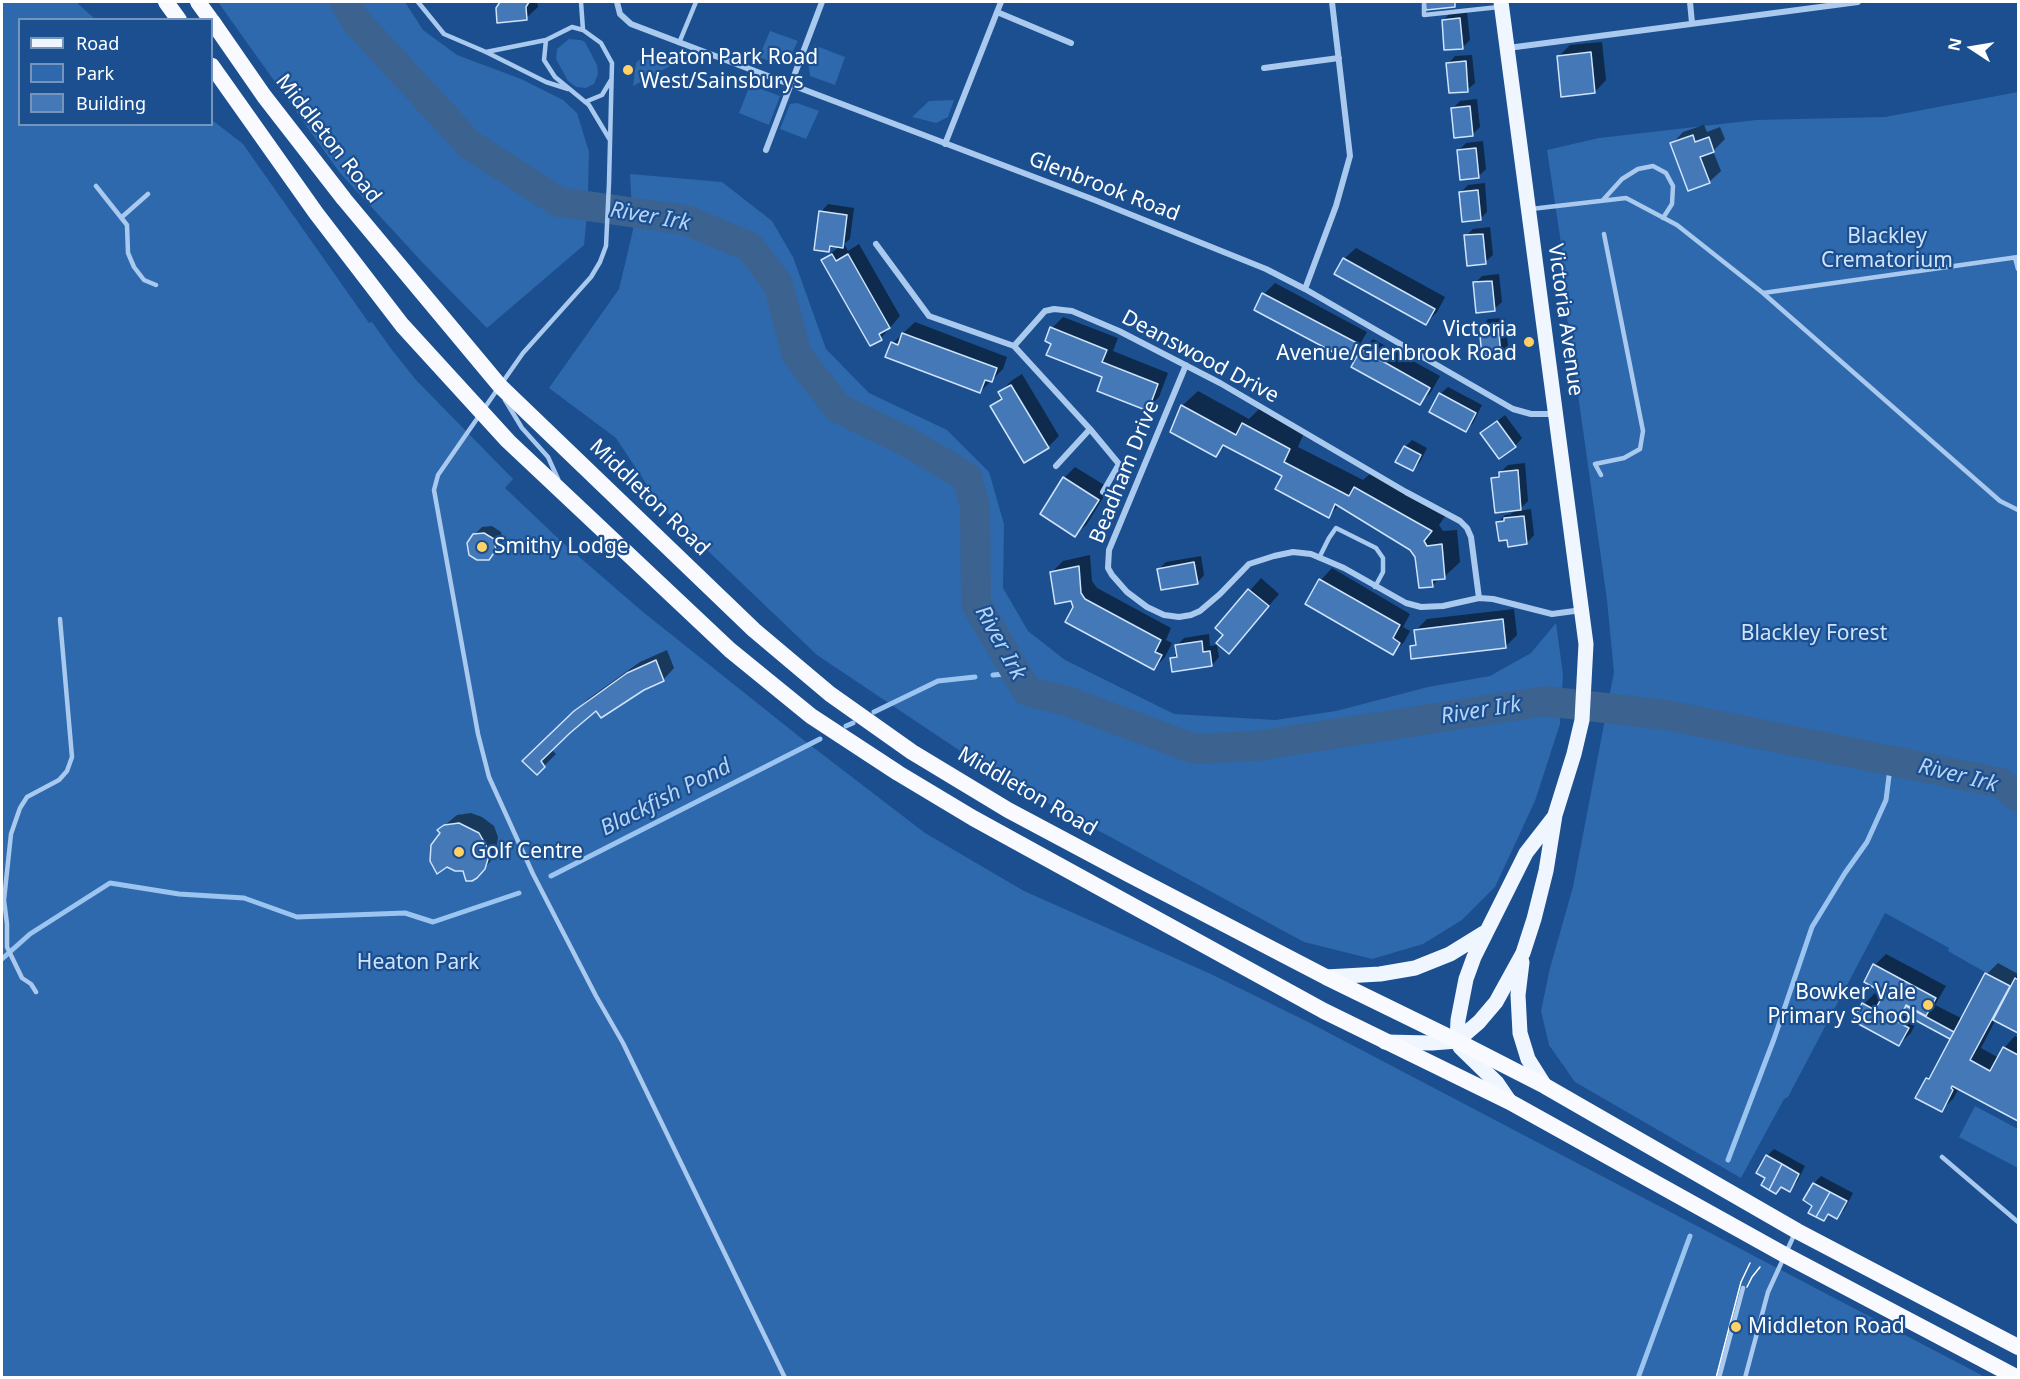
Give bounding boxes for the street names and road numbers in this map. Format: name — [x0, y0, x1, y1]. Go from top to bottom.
street label: Middleton Road — [270, 69, 386, 209]
street label: Glenbrook Road — [1025, 147, 1183, 227]
street label: Victoria Avenue — [1542, 242, 1588, 398]
street label: Deanswood Drive — [1117, 305, 1283, 409]
street label: Beadham Drive — [1085, 397, 1165, 547]
street label: Middleton Road — [584, 434, 714, 562]
street label: Middleton Road — [953, 742, 1101, 842]

